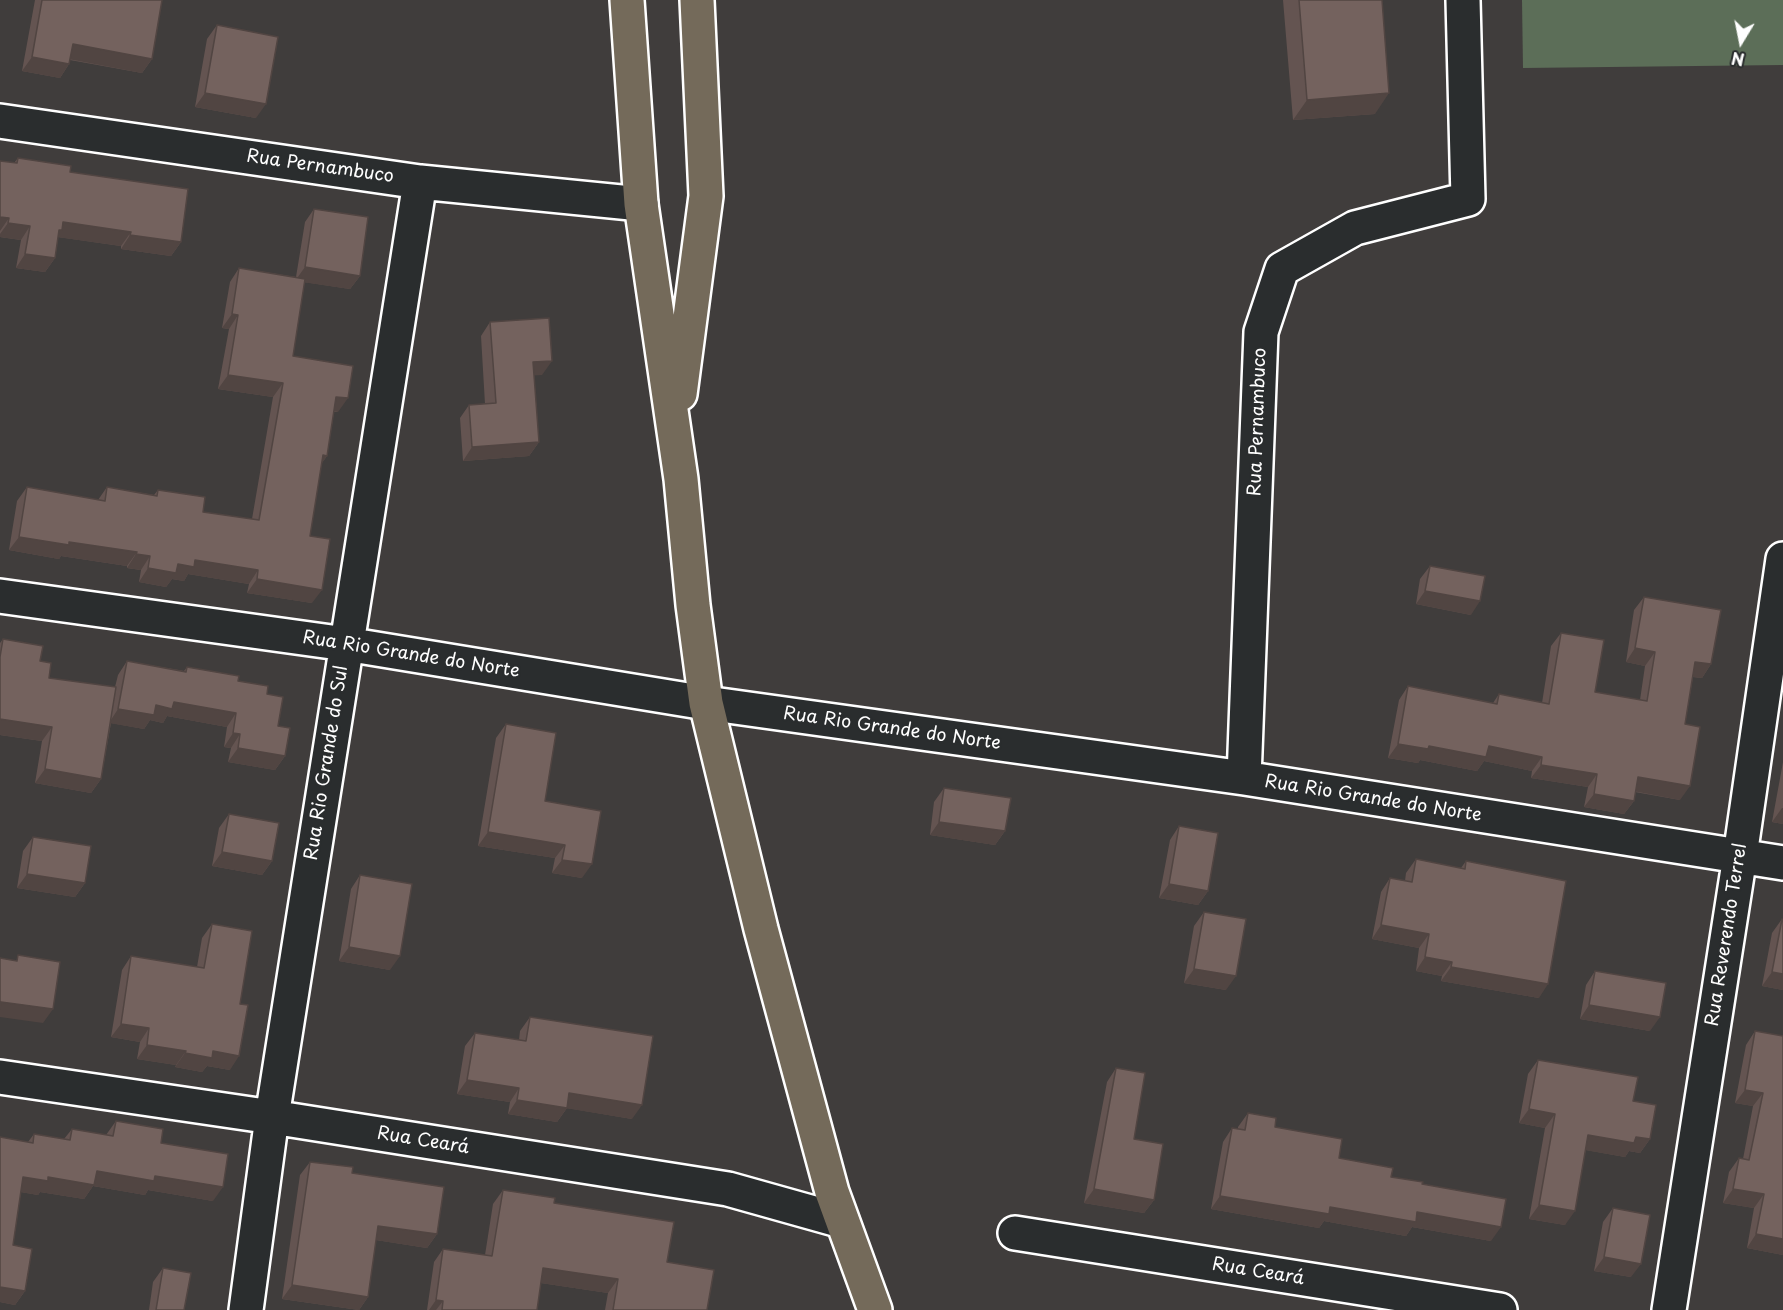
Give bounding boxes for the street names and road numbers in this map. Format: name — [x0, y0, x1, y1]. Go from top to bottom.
street label: Rua Pernambuco — [245, 146, 395, 188]
street label: Rua Pernambuco — [1245, 347, 1271, 497]
street label: Rua Rio Grande do Norte — [301, 627, 521, 683]
street label: Rua Rio Grande do Sul — [301, 664, 353, 862]
street label: Rua Rio Grande do Norte — [782, 703, 1002, 755]
street label: Rua Rio Grande do Norte — [1263, 771, 1483, 827]
street label: Rua Reverendo Terrel — [1702, 842, 1752, 1028]
street label: Rua Ceará — [375, 1123, 471, 1159]
street label: Rua Ceará — [1210, 1254, 1306, 1290]

